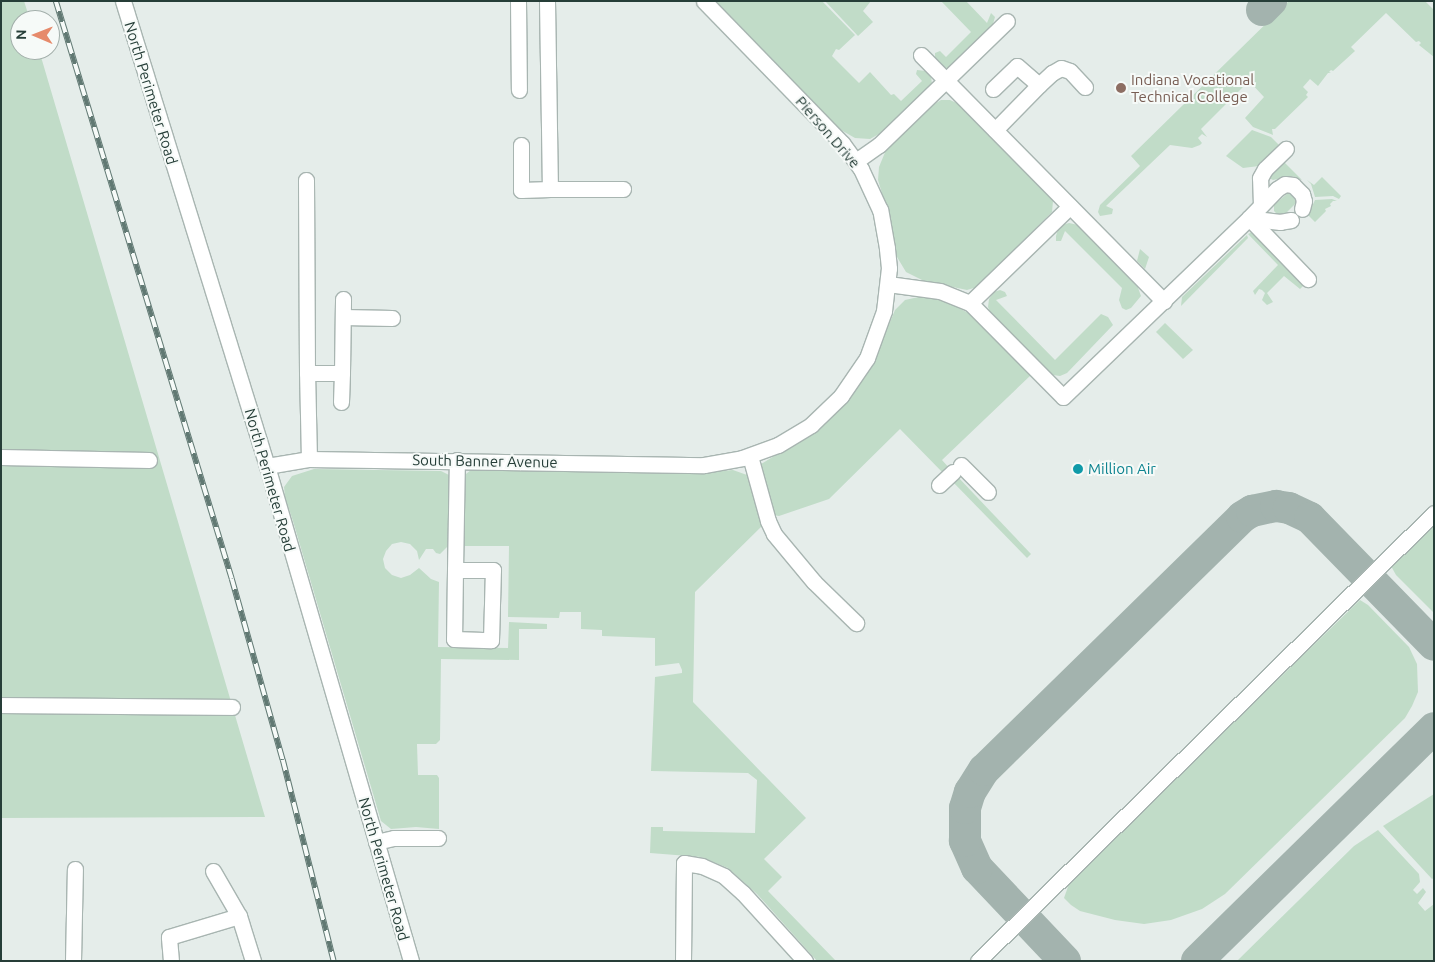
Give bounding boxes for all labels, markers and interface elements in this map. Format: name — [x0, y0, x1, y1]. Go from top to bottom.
north arrow — [10, 10, 60, 60]
street label: North Perimeter Road — [121, 19, 181, 167]
text: N — [13, 29, 29, 40]
place label: Indiana Vocational Technical College — [1131, 70, 1254, 105]
marker: Indiana Vocational Technical College — [1115, 82, 1127, 94]
street label: Pierson Drive — [792, 92, 864, 172]
street label: North Perimeter Road — [241, 406, 299, 554]
street label: South Banner Avenue — [412, 451, 558, 471]
place label: Million Air — [1088, 460, 1156, 478]
marker: Million Air — [1072, 463, 1084, 475]
street label: North Perimeter Road — [355, 795, 413, 943]

